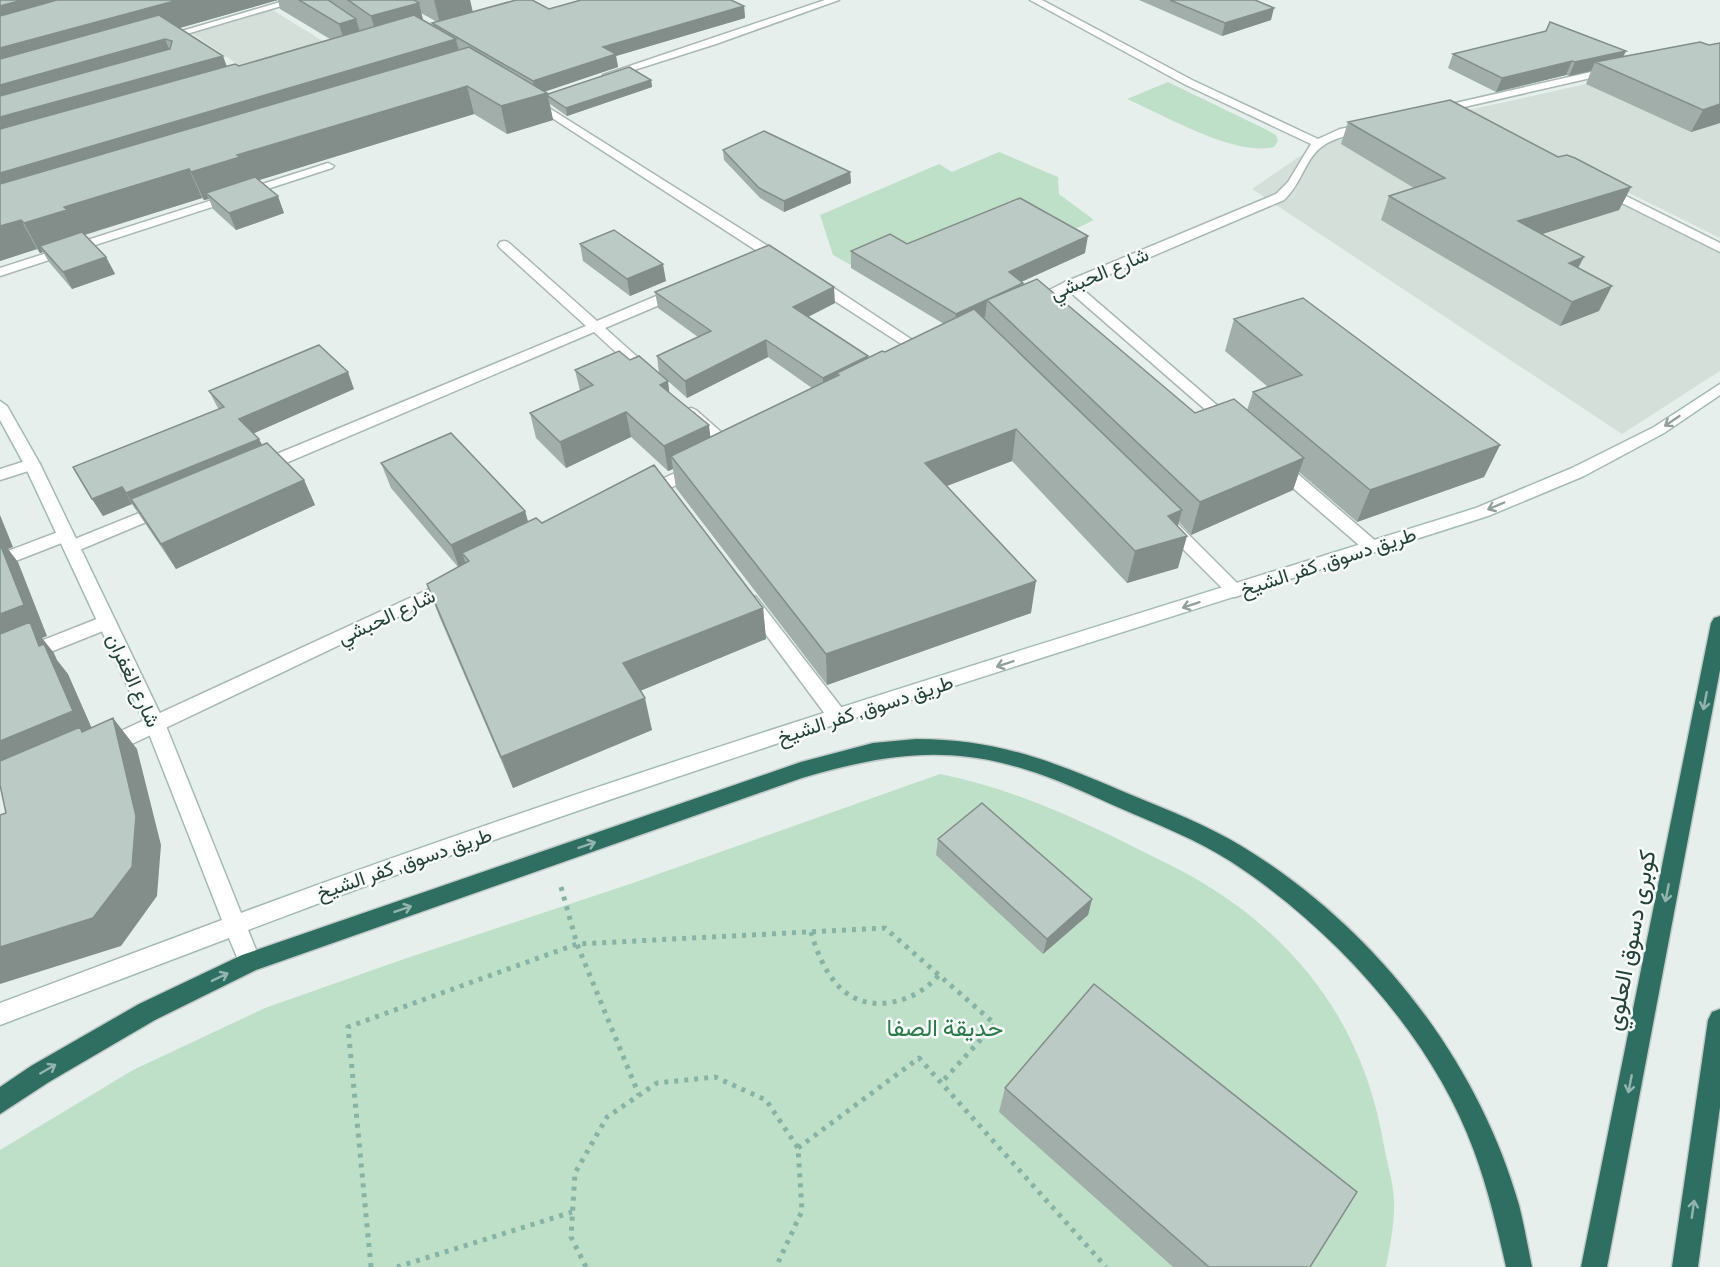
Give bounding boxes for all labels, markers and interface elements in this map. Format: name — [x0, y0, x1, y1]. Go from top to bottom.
street label: شارع الحبشي — [1045, 240, 1154, 310]
one-way arrow — [1664, 415, 1680, 427]
one-way arrow — [1488, 501, 1506, 512]
street label: طريق دسوق, كفر الشيخ — [1236, 520, 1420, 603]
street label: شارع الحبشي — [333, 582, 441, 654]
one-way arrow — [1182, 600, 1201, 611]
street label: شارع الغفران — [100, 629, 167, 732]
one-way arrow — [996, 659, 1015, 670]
street label: طريق دسوق, كفر الشيخ — [773, 668, 957, 751]
one-way arrow — [1699, 691, 1710, 711]
street label: طريق دسوق, كفر الشيخ — [313, 820, 496, 907]
one-way arrow — [577, 839, 596, 850]
street label: كوبرى دسوق العلوي — [1595, 847, 1667, 1034]
one-way arrow — [1661, 882, 1672, 902]
one-way arrow — [393, 903, 412, 914]
one-way arrow — [210, 970, 228, 982]
park label: حديقة الصفا — [887, 1010, 1003, 1043]
one-way arrow — [40, 1063, 57, 1075]
one-way arrow — [1624, 1074, 1635, 1093]
one-way arrow — [1688, 1200, 1699, 1219]

